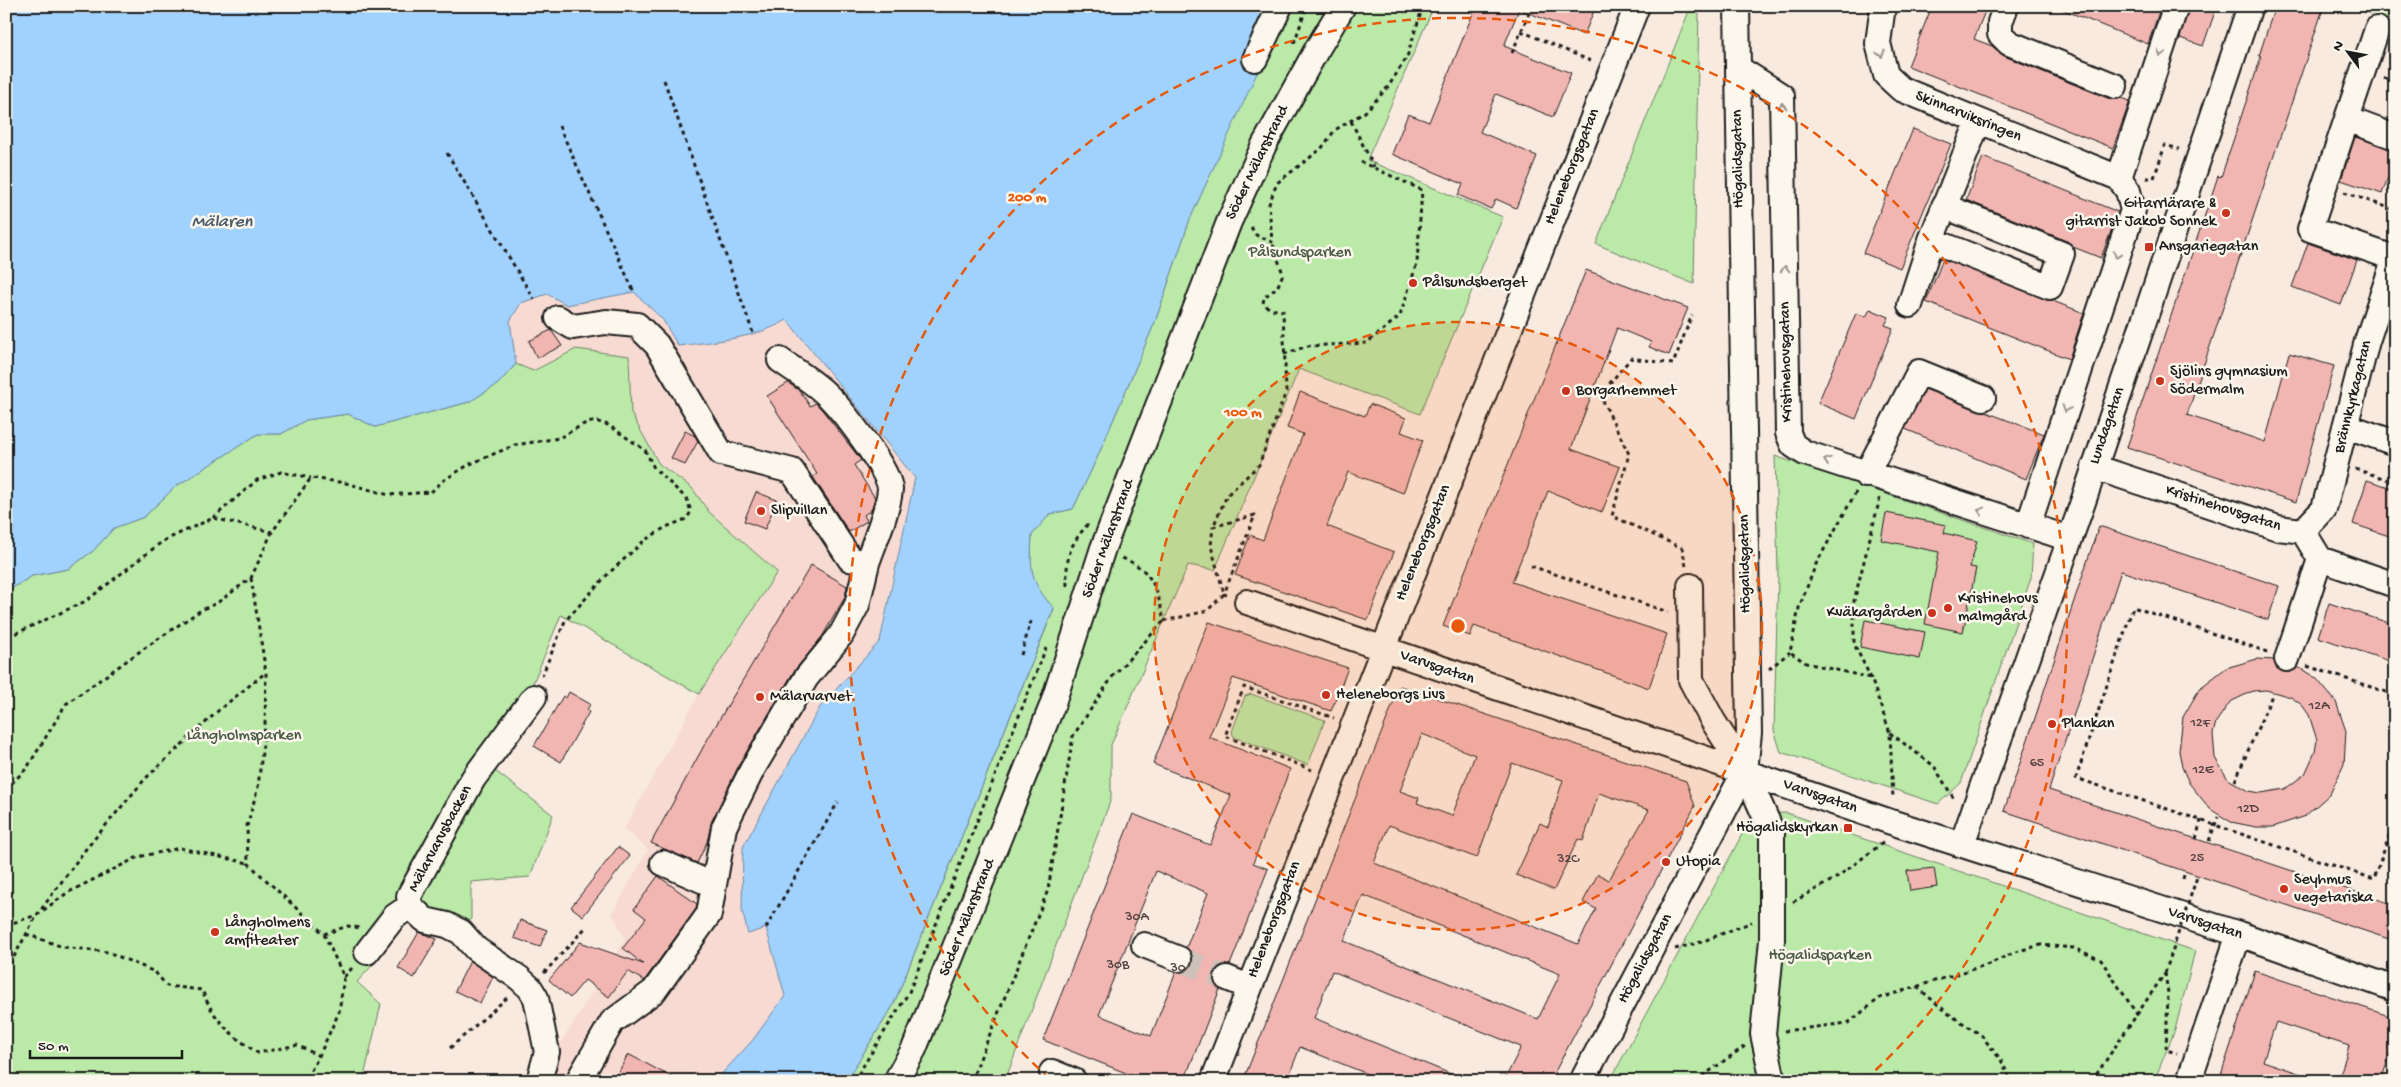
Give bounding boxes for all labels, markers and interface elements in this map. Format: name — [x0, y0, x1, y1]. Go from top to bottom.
north arrow — [2324, 28, 2374, 78]
text: N — [2329, 38, 2349, 55]
one-way arrow — [2157, 48, 2167, 56]
one-way arrow — [1875, 50, 1886, 59]
street label: Skinnarviksringen — [1912, 87, 2024, 147]
street label: Söder Mälarstrand — [1222, 101, 1295, 223]
one-way arrow — [1777, 102, 1787, 110]
street label: Heleneborgsgatan — [1541, 106, 1605, 228]
street label: Högalidsgatan — [1729, 109, 1749, 209]
text: 200 m — [1008, 189, 1047, 207]
place label: Gitarrlärare & gitarrist Jakob Sonnek — [2066, 195, 2218, 232]
marker: Gitarrlärare & gitarrist Jakob Sonnek — [2220, 207, 2232, 219]
water label: Mälaren — [192, 212, 253, 233]
place label: Ansgariegatan — [2159, 238, 2259, 257]
marker: Ansgariegatan — [2143, 241, 2155, 253]
park label: Pålsundsparken — [1248, 244, 1352, 263]
one-way arrow — [2113, 250, 2123, 259]
one-way arrow — [1780, 264, 1790, 272]
place label: Pålsundsberget — [1422, 274, 1528, 293]
marker: Pålsundsberget — [1407, 277, 1419, 289]
street label: Kristinehovsgatan — [1776, 301, 1798, 422]
street label: Brännkyrkagatan — [2331, 338, 2377, 456]
place label: Sjölins gymnasium Södermalm — [2170, 363, 2288, 400]
marker: Sjölins gymnasium Södermalm — [2154, 375, 2166, 387]
place label: Borgarhemmet — [1575, 382, 1678, 401]
marker: Borgarhemmet — [1560, 385, 1572, 397]
street label: Lundagatan — [2086, 385, 2130, 467]
text: 100 m — [1223, 404, 1262, 422]
one-way arrow — [2062, 404, 2072, 413]
one-way arrow — [1823, 457, 1831, 467]
street label: Söder Mälarstrand — [1079, 476, 1140, 601]
street label: Kristinehovsgatan — [2163, 481, 2284, 537]
street label: Heleneborgsgatan — [1392, 482, 1456, 604]
place label: Slipvillan — [771, 502, 828, 521]
marker: Slipvillan — [755, 505, 767, 517]
one-way arrow — [1977, 507, 1986, 517]
street label: Högalidsgatan — [1736, 514, 1756, 614]
place label: Kristinehovs malmgård — [1958, 590, 2039, 627]
marker: Kristinehovs malmgård — [1942, 602, 1954, 614]
place label: Kväkargården — [1827, 604, 1922, 623]
marker: Kväkargården — [1926, 607, 1938, 619]
centre of rings — [1449, 617, 1467, 635]
street label: Varvsgatan — [1396, 646, 1477, 690]
place label: Heleneborgs Livs — [1336, 686, 1446, 705]
place label: Mälarvarvet — [770, 688, 853, 707]
marker: Heleneborgs Livs — [1320, 689, 1332, 701]
marker: Mälarvarvet — [754, 691, 766, 703]
house number: 12A — [2308, 698, 2330, 715]
place label: Plankan — [2061, 715, 2115, 734]
house number: 12F — [2189, 715, 2211, 732]
marker: Plankan — [2046, 718, 2058, 730]
park label: Långholmsparken — [187, 727, 302, 746]
house number: 65 — [2030, 755, 2044, 772]
house number: 12E — [2191, 762, 2215, 779]
street label: Varvsgatan — [1779, 775, 1860, 819]
street label: Mälarvarvsbacken — [405, 782, 477, 896]
house number: 12D — [2236, 801, 2260, 818]
place label: Högalidskyrkan — [1736, 819, 1838, 838]
marker: Högalidskyrkan — [1842, 822, 1854, 834]
house number: 25 — [2190, 850, 2204, 867]
house number: 32C — [1556, 851, 1580, 868]
place label: Utopia — [1676, 853, 1721, 872]
street label: Söder Mälarstrand — [936, 855, 1001, 979]
marker: Utopia — [1660, 856, 1672, 868]
street label: Heleneborgsgatan — [1244, 859, 1306, 981]
place label: Seyhmus vegetariska — [2294, 871, 2374, 908]
marker: Seyhmus vegetariska — [2278, 883, 2290, 895]
street label: Varvsgatan — [2164, 903, 2245, 945]
house number: 30A — [1124, 909, 1149, 926]
street label: Högalidsgatan — [1614, 911, 1678, 1007]
place label: Långholmens amfiteater — [225, 914, 311, 951]
marker: Långholmens amfiteater — [209, 926, 221, 938]
park label: Högalidsparken — [1768, 947, 1872, 966]
house number: 30B — [1106, 957, 1130, 974]
house number: 30 — [1169, 960, 1186, 977]
scale bar — [30, 1027, 182, 1059]
text: 50 m — [38, 1038, 69, 1056]

